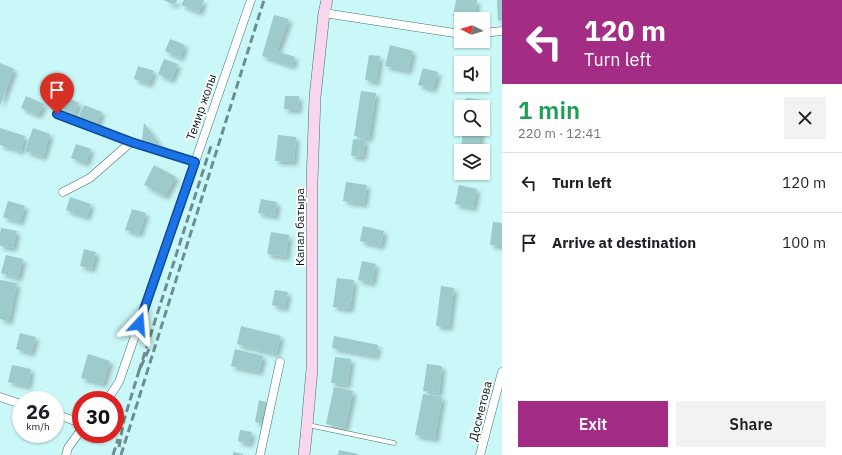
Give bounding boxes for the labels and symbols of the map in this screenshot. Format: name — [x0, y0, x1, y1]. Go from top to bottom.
north arrow — [454, 12, 490, 48]
street label: Темир жолы — [183, 72, 219, 142]
pin — [40, 73, 74, 114]
street label: Капал батыра — [292, 187, 307, 266]
position arrow — [118, 303, 160, 345]
street label: Досметова — [465, 379, 495, 443]
speed limit sign: 30 — [72, 391, 124, 443]

